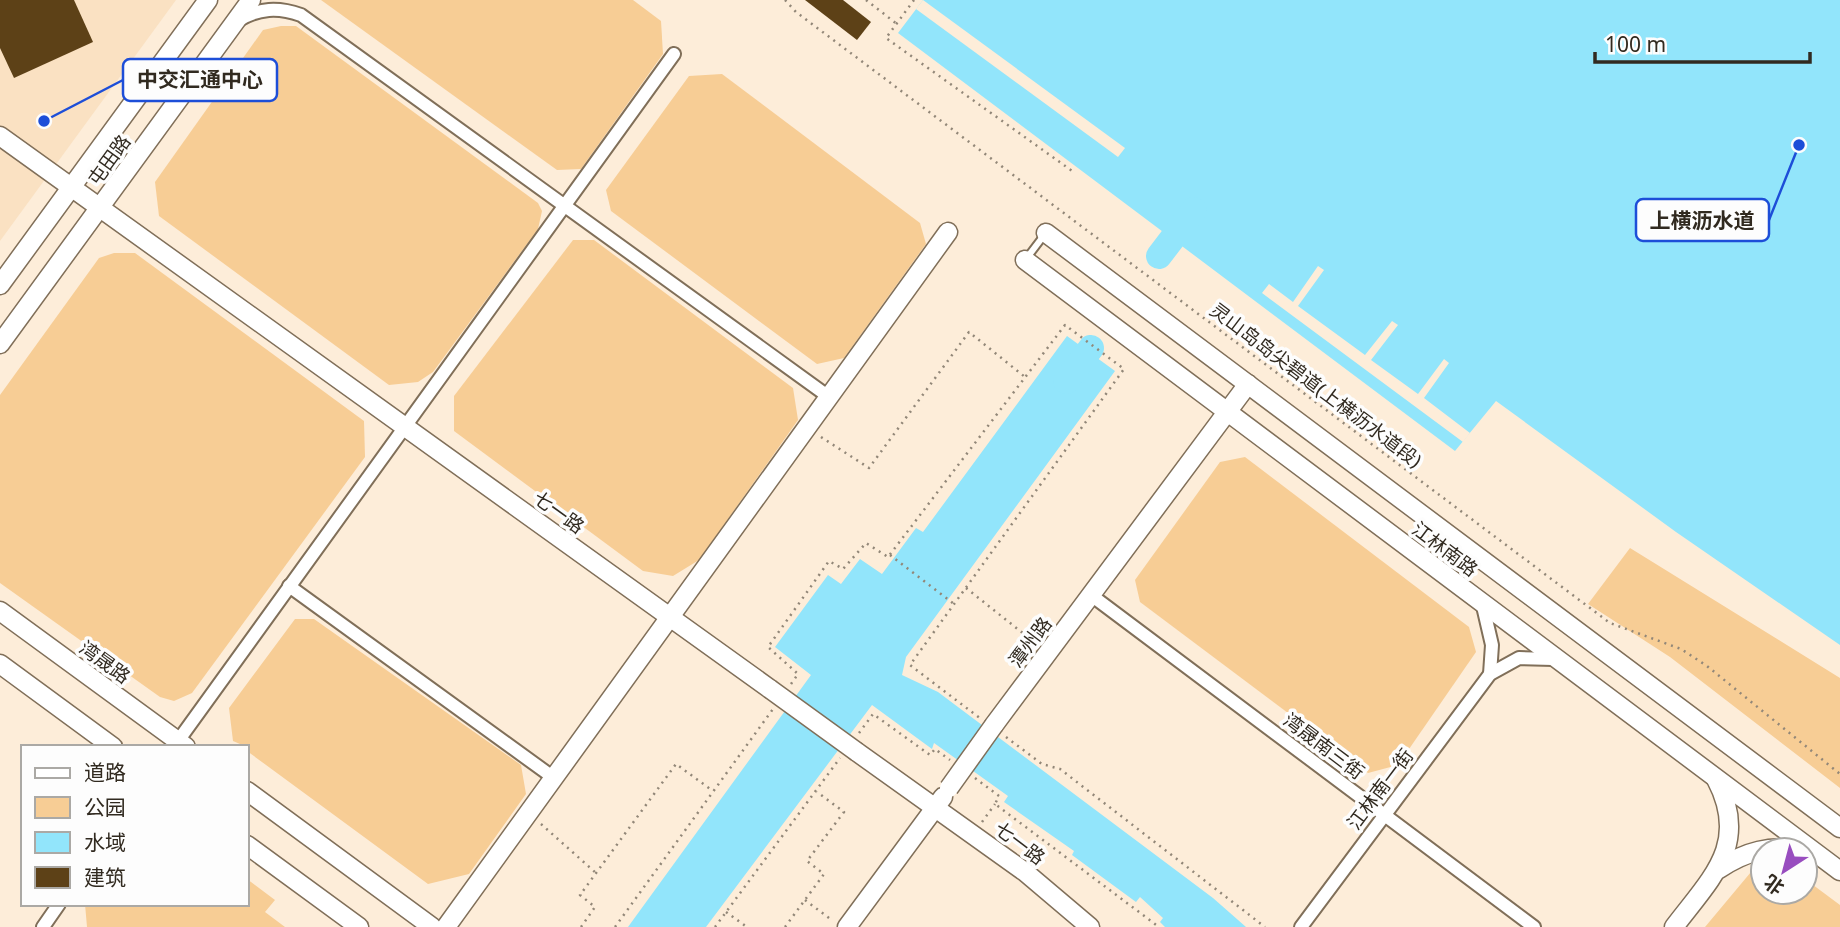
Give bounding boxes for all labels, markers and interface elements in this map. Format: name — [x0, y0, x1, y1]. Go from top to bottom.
scale bar — [1595, 21, 1810, 65]
text: 100 m — [1605, 30, 1666, 58]
callout: 中交汇通中心 — [123, 59, 277, 101]
text: 中交汇通中心 — [137, 65, 263, 93]
street label: 屯田路 — [82, 129, 136, 191]
callout: 上横沥水道 — [1636, 199, 1769, 241]
text: 上横沥水道 — [1650, 206, 1755, 234]
street label: 灵山岛岛尖碧道(上横沥水道段) — [1205, 297, 1427, 473]
street label: 七一路 — [528, 485, 590, 539]
street label: 江林南路 — [1407, 516, 1483, 582]
street label: 潭州路 — [1002, 611, 1058, 673]
street label: 湾晟路 — [74, 635, 136, 689]
street label: 湾晟南三街 — [1278, 707, 1370, 785]
street label: 江林南一街 — [1341, 743, 1419, 835]
legend — [21, 745, 248, 906]
text: 道路 — [84, 758, 126, 786]
text: 公园 — [84, 793, 126, 821]
street label: 七一路 — [989, 815, 1051, 871]
text: 水域 — [84, 828, 126, 856]
north arrow — [1749, 836, 1819, 906]
text: 建筑 — [84, 863, 126, 891]
text: 北 — [1759, 869, 1789, 901]

